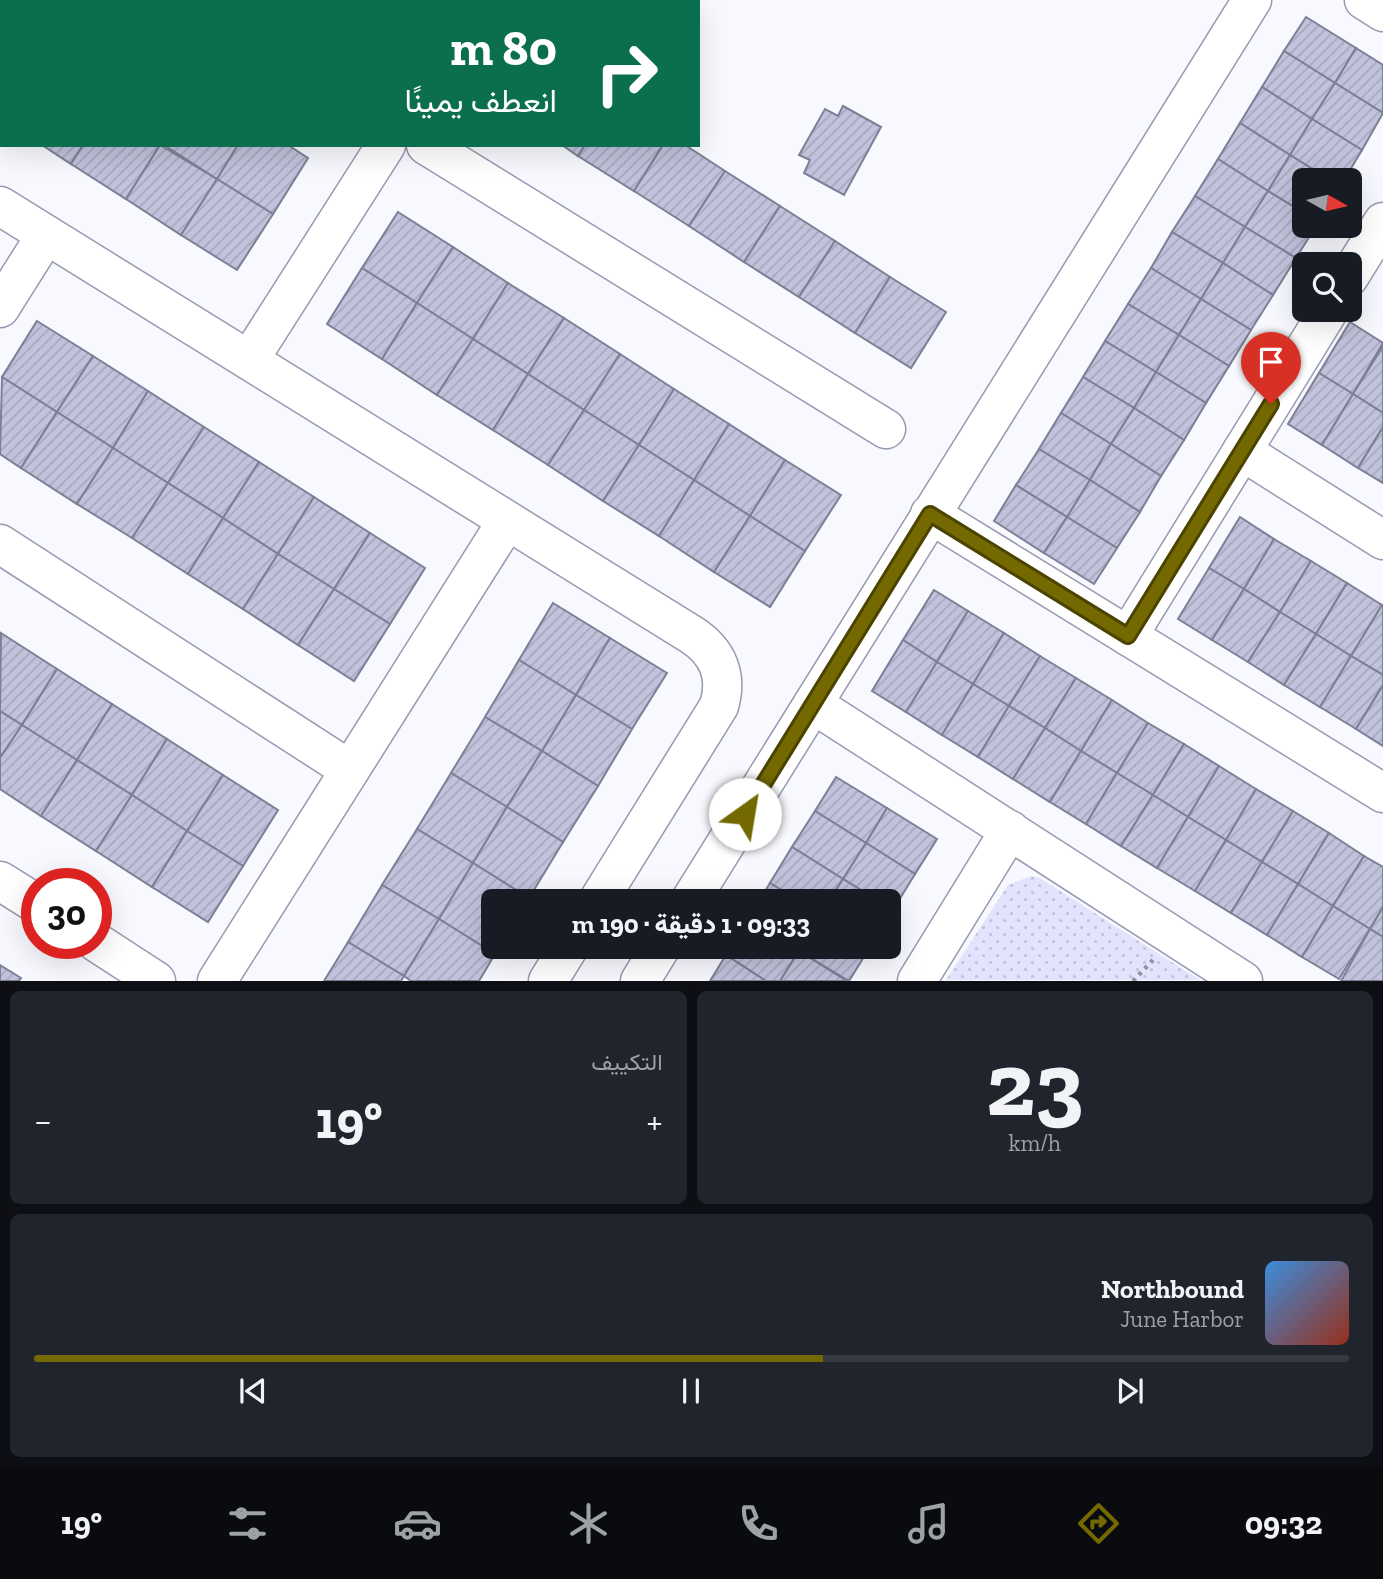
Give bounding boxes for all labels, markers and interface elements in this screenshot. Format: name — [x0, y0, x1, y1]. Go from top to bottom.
text: 80 m — [450, 19, 557, 78]
icon: right — [581, 28, 672, 119]
text: انعطف يمينًا — [404, 82, 557, 120]
north arrow — [1292, 168, 1362, 238]
map controls — [1292, 168, 1362, 322]
button: search — [1292, 252, 1362, 322]
pin — [1241, 332, 1301, 404]
icon: arrive — [1252, 343, 1290, 381]
position arrow — [708, 777, 782, 851]
speed limit sign: 30 — [21, 868, 112, 959]
text: 09:33 · 1 دقيقة · 190 m — [572, 908, 810, 940]
text: 23 — [986, 1029, 1083, 1138]
text: التكييف — [591, 1048, 663, 1076]
text: 19° — [316, 1089, 383, 1151]
text: − — [34, 1098, 52, 1144]
text: + — [647, 1098, 663, 1144]
text: km/h — [1009, 1129, 1061, 1157]
text: Northbound — [1101, 1273, 1244, 1305]
text: June Harbor — [1120, 1305, 1244, 1333]
icon: previous — [234, 1372, 272, 1410]
icon: pause — [672, 1372, 710, 1410]
icon: next — [1111, 1372, 1149, 1410]
icon: filters — [223, 1499, 272, 1548]
icon: car — [393, 1499, 442, 1548]
icon: climate — [564, 1499, 613, 1548]
icon: phone — [734, 1499, 783, 1548]
icon: music — [904, 1499, 953, 1548]
icon: directions — [1074, 1499, 1123, 1548]
text: 19° — [61, 1504, 102, 1542]
text: 09:32 — [1245, 1504, 1322, 1542]

